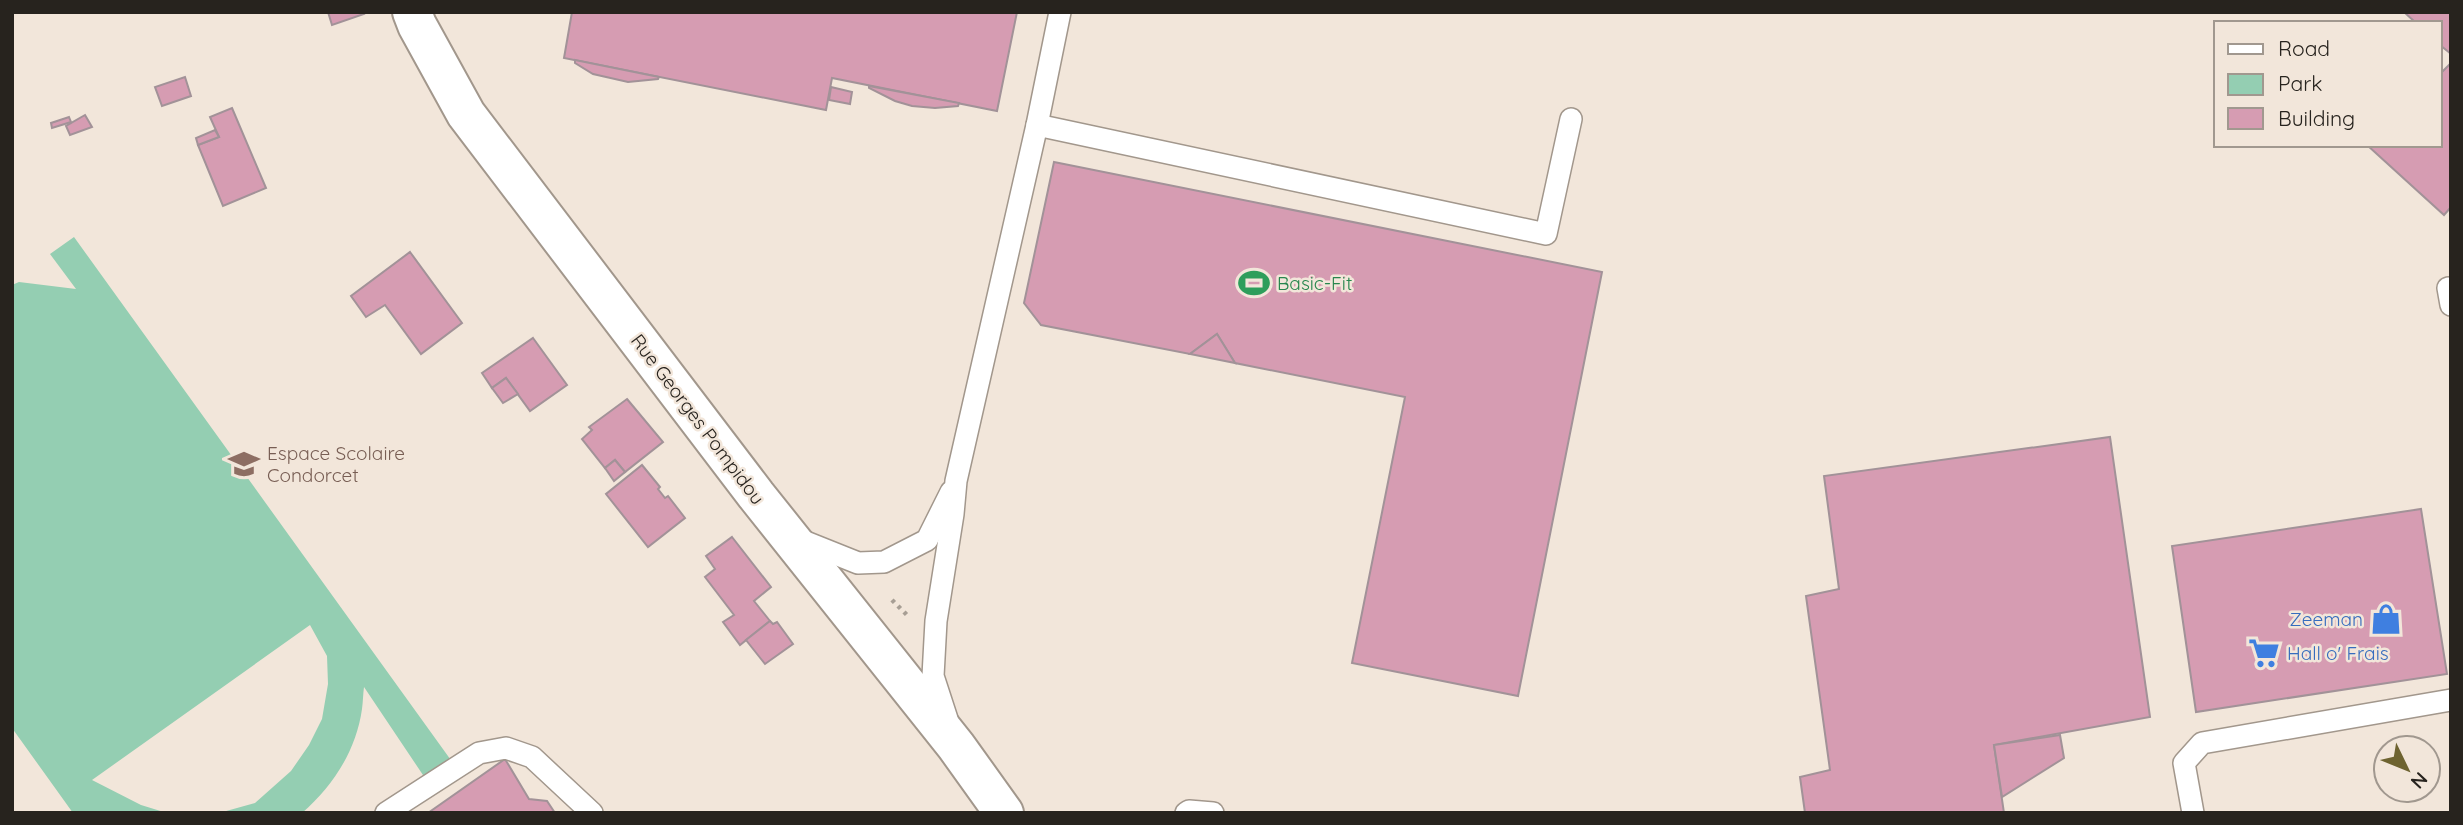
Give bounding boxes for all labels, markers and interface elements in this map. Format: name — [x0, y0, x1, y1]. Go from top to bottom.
legend — [2214, 21, 2442, 147]
text: Road — [2278, 35, 2330, 61]
text: Park — [2278, 70, 2322, 96]
text: Building — [2278, 105, 2355, 131]
sports icon: Basic-Fit — [1237, 266, 1271, 300]
place label: Basic-Fit — [1277, 271, 1352, 295]
street label: Rue Georges Pompidou — [626, 329, 770, 509]
place label: Espace Scolaire Condorcet — [267, 441, 405, 487]
school or university icon: Espace Scolaire Condorcet — [227, 447, 261, 481]
shop icon: Zeeman — [2369, 602, 2403, 636]
place label: Zeeman — [2290, 607, 2363, 631]
supermarket icon: Hall o' Frais — [2247, 636, 2281, 670]
place label: Hall o' Frais — [2287, 641, 2389, 665]
north arrow — [2372, 734, 2442, 804]
text: N — [2406, 767, 2433, 794]

